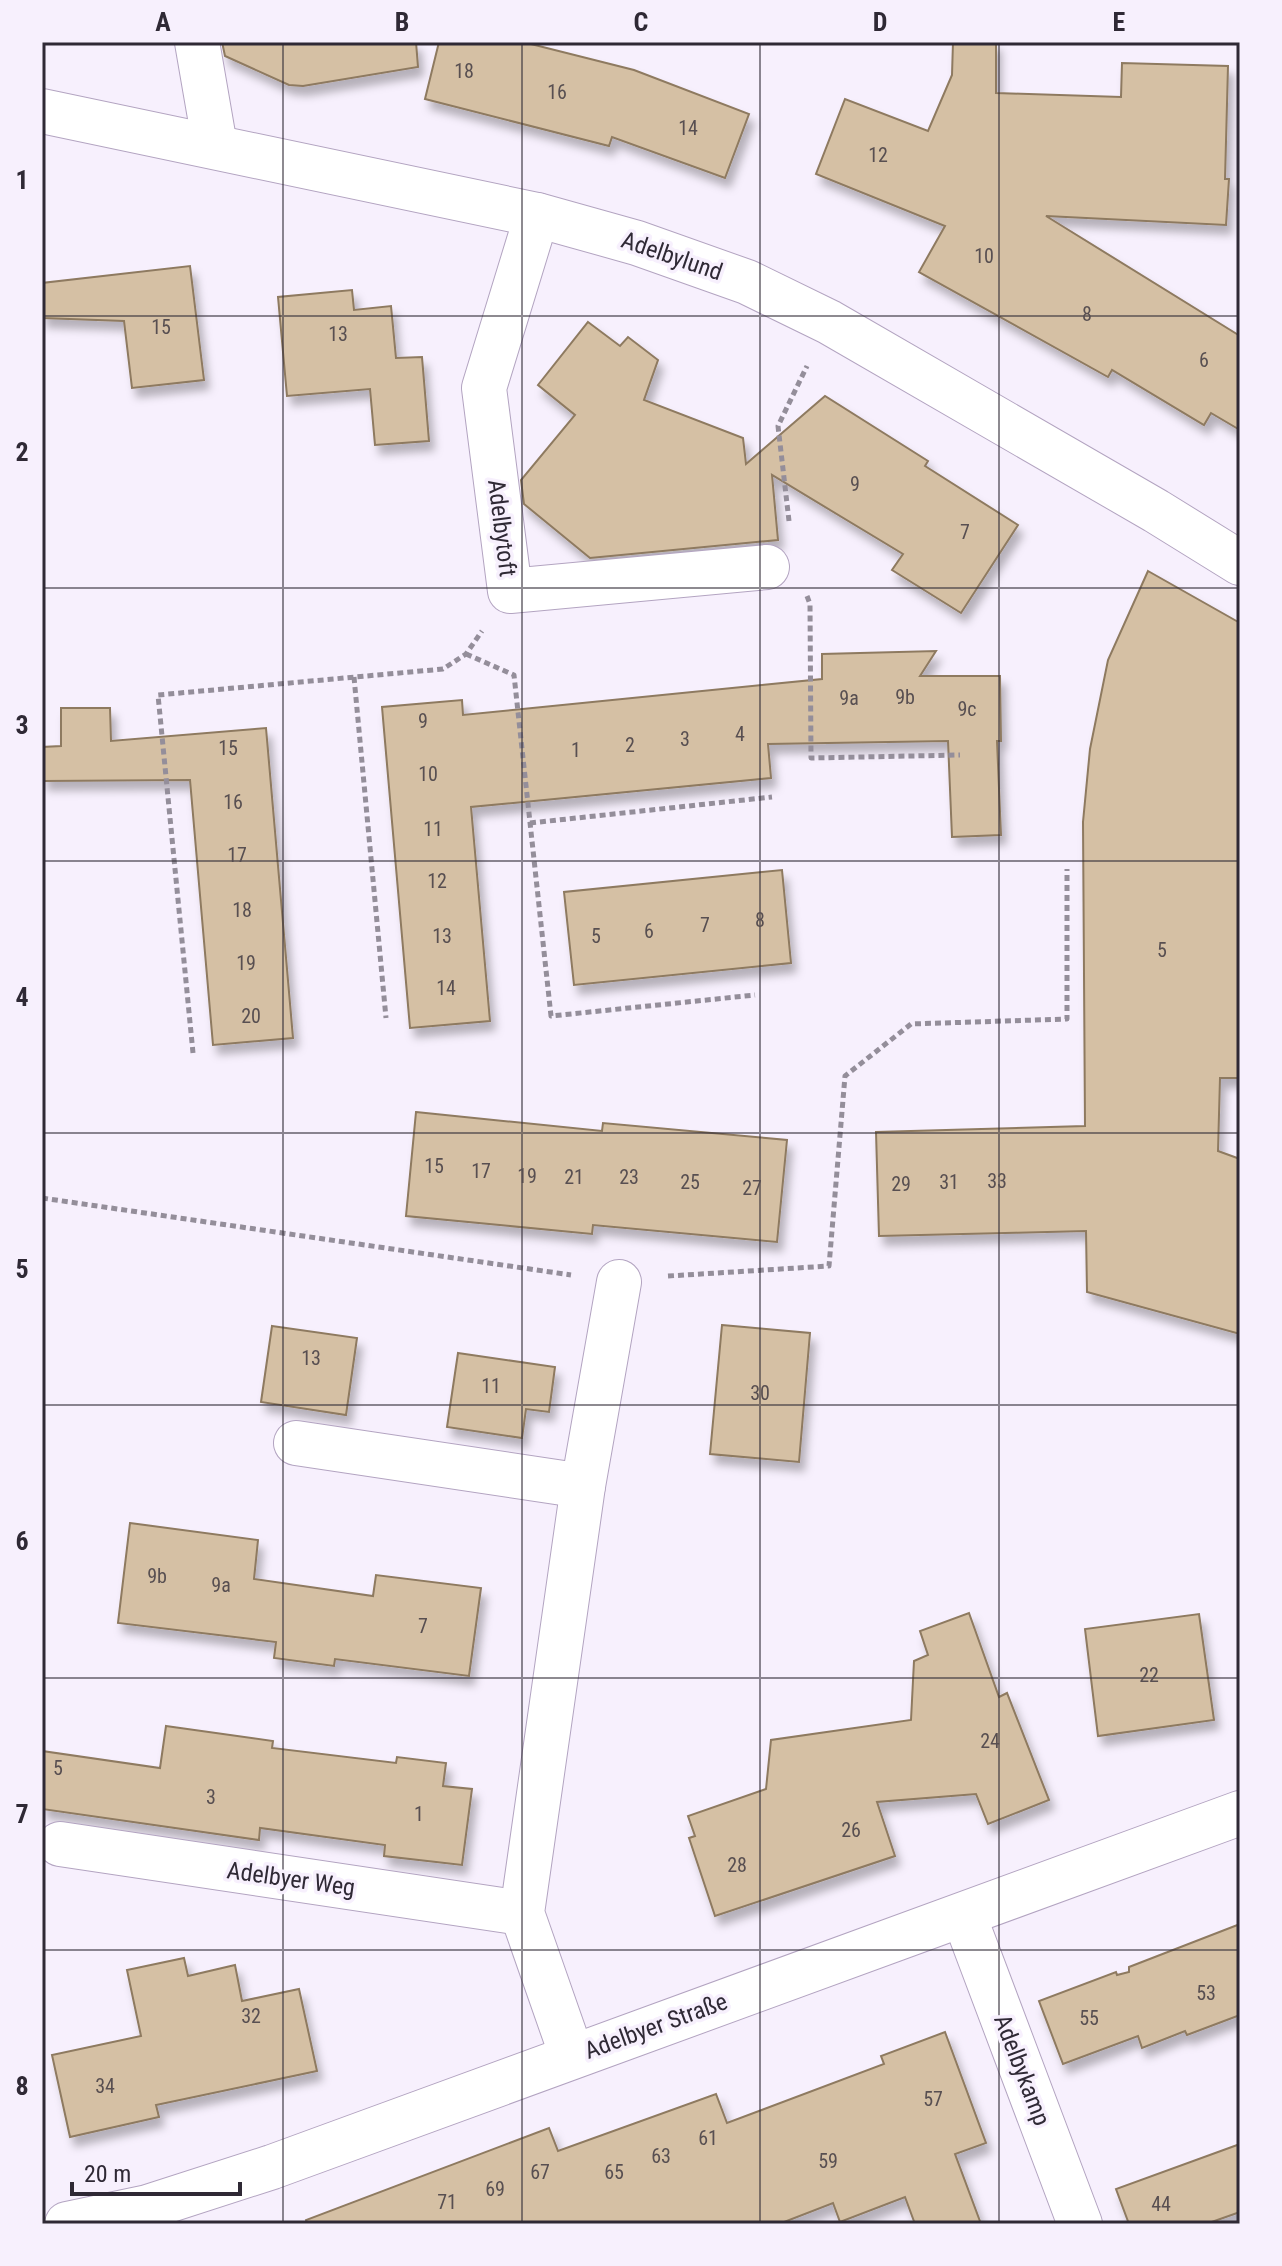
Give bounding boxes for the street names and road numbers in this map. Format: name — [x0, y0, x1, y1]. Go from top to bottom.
street label: Adelbylund — [618, 226, 726, 286]
street label: Adelbytoft — [482, 478, 522, 578]
street label: Adelbyer Weg — [225, 1856, 357, 1902]
street label: Adelbyer Straße — [581, 1987, 731, 2065]
street label: Adelbykamp — [988, 2011, 1056, 2129]

